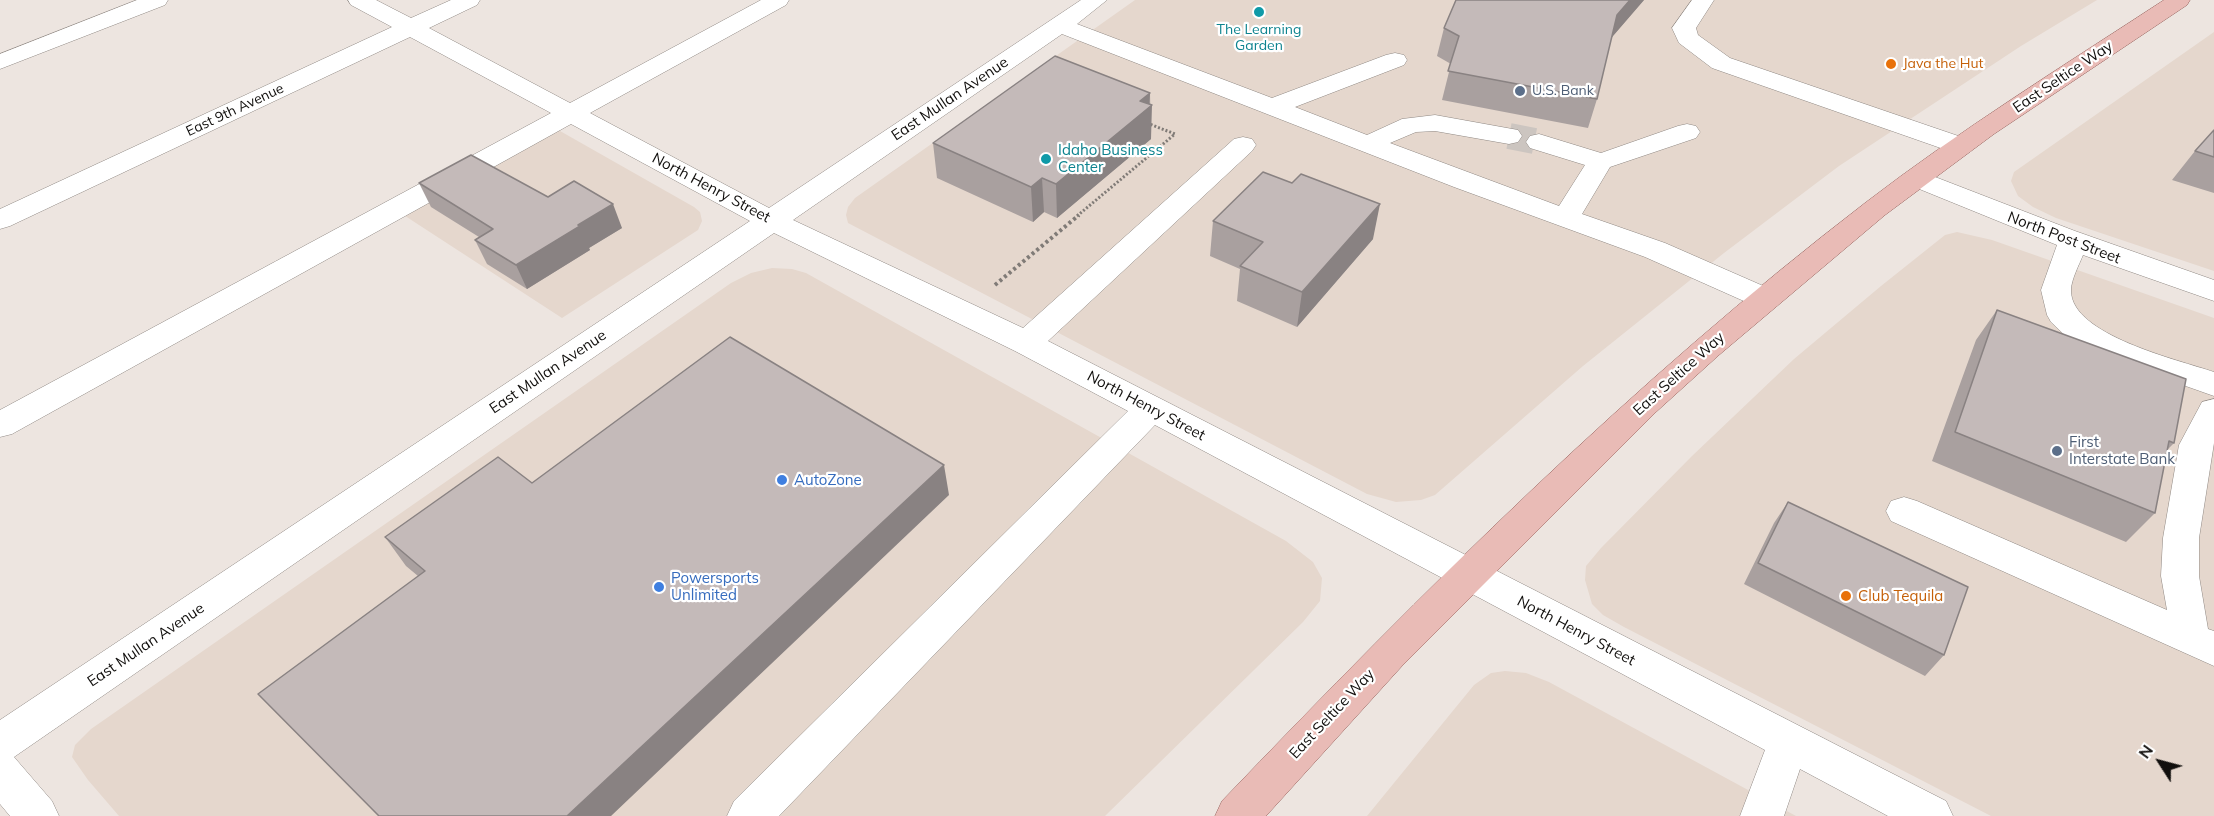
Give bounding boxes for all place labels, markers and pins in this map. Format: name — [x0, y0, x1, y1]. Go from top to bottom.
marker: The Learning Garden — [1252, 5, 1266, 19]
place label: The Learning Garden — [1217, 22, 1301, 54]
place label: Java the Hut — [1903, 56, 1983, 72]
marker: Java the Hut — [1884, 57, 1898, 71]
place label: U.S. Bank — [1532, 83, 1594, 99]
marker: U.S. Bank — [1513, 84, 1527, 98]
place label: Idaho Business Center — [1058, 141, 1163, 176]
marker: Idaho Business Center — [1039, 152, 1053, 166]
place label: First Interstate Bank — [2069, 433, 2175, 468]
marker: First Interstate Bank — [2050, 444, 2064, 458]
place label: AutoZone — [794, 471, 862, 489]
marker: AutoZone — [775, 473, 789, 487]
place label: Powersports Unlimited — [671, 569, 759, 604]
marker: Powersports Unlimited — [652, 580, 666, 594]
place label: Club Tequila — [1858, 587, 1943, 605]
marker: Club Tequila — [1839, 589, 1853, 603]

